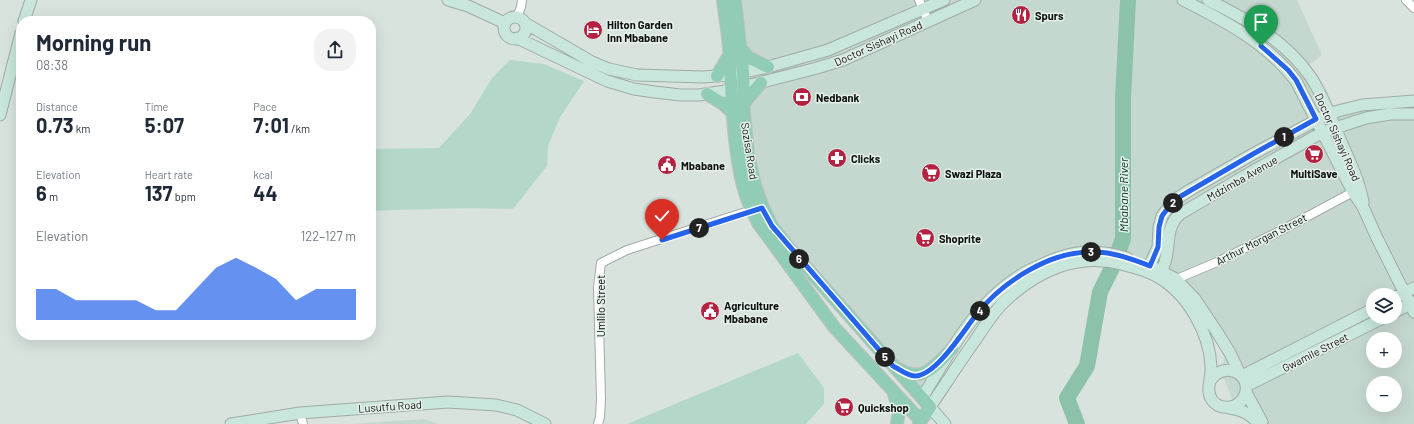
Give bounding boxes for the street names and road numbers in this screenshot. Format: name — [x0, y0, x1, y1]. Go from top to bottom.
street label: Doctor Sishayi Road — [832, 18, 924, 68]
street label: Doctor Sishayi Road — [1313, 91, 1363, 183]
street label: Sozisa Road — [739, 122, 761, 180]
street label: Mdzimba Avenue — [1204, 152, 1280, 203]
street label: Arthur Morgan Street — [1213, 210, 1309, 268]
street label: Umlilo Street — [594, 275, 607, 337]
street label: Gwamile Street — [1280, 330, 1350, 374]
street label: Lusutfu Road — [358, 397, 422, 415]

